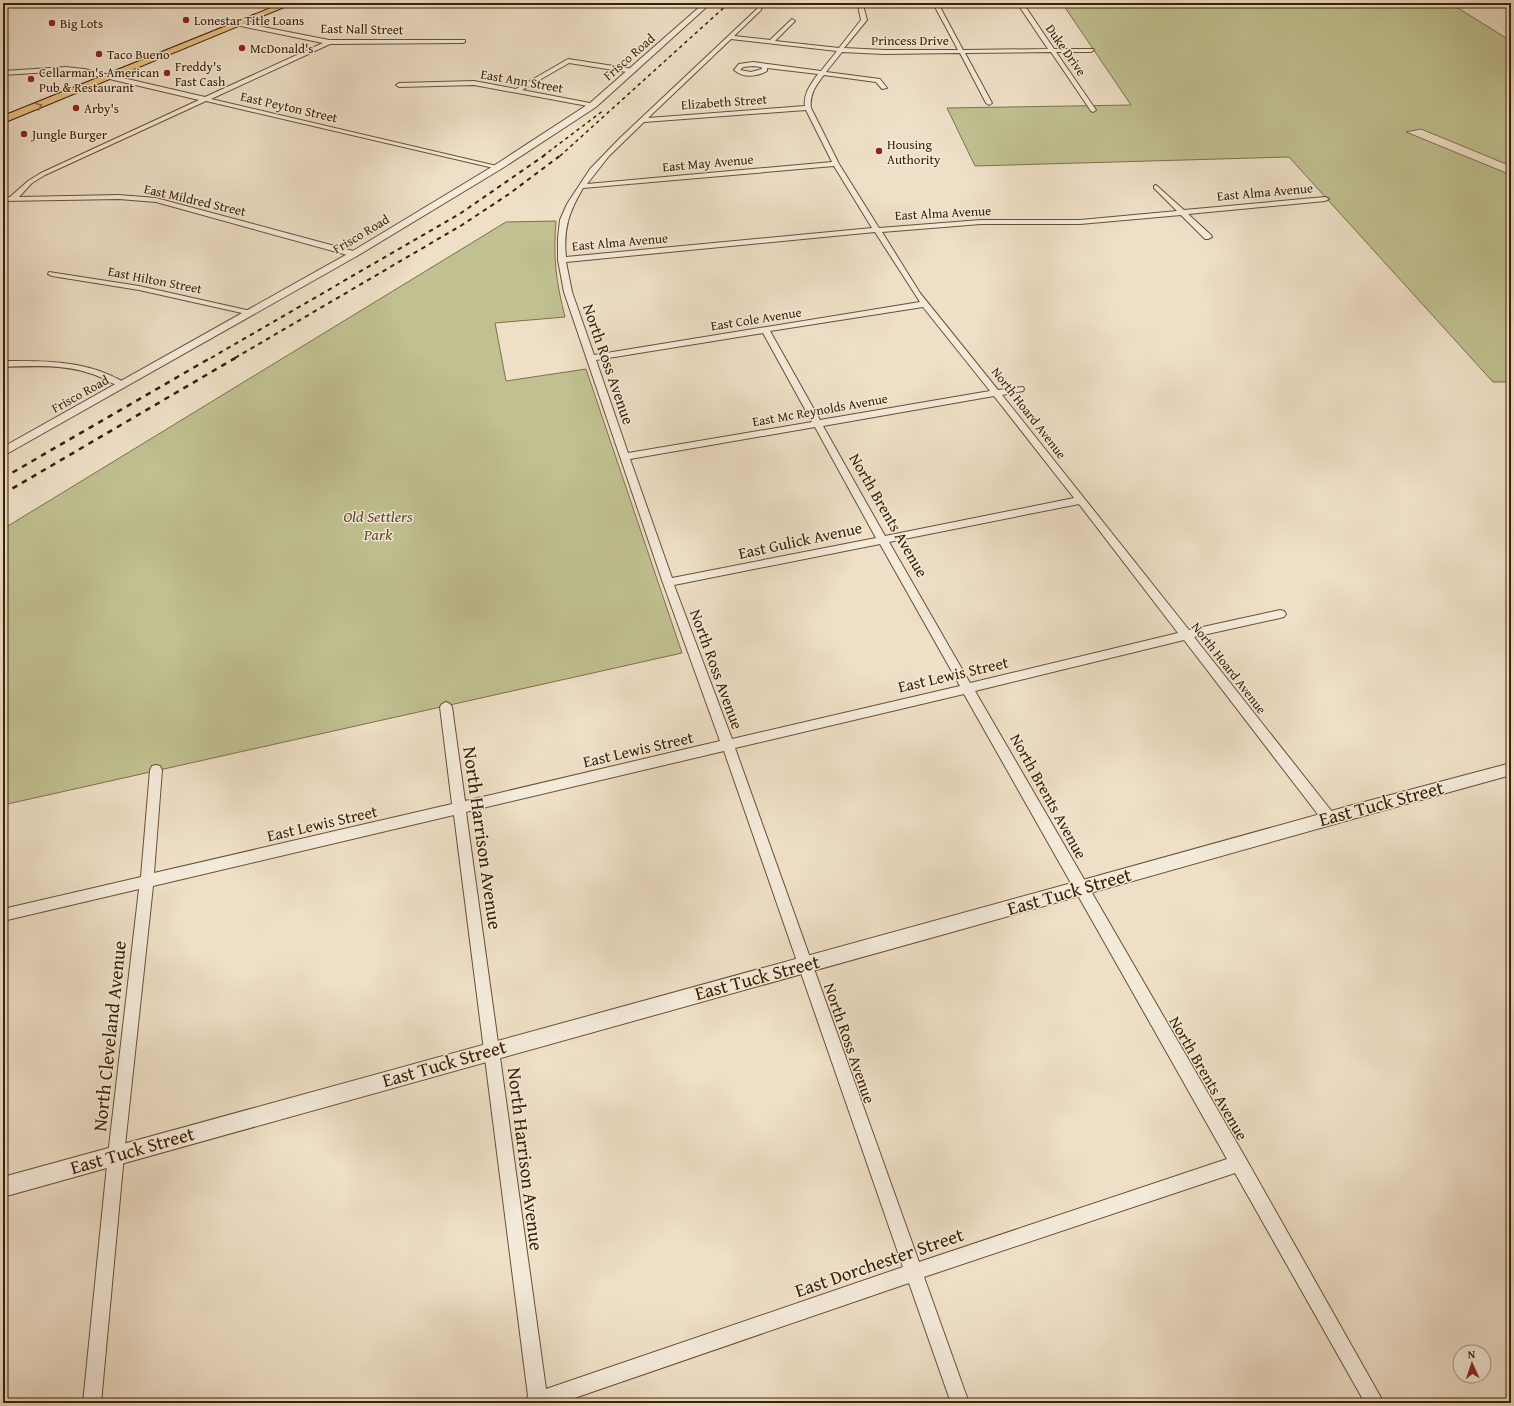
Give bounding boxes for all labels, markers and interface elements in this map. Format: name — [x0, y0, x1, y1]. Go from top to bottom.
place label: Lonestar Title Loans — [194, 11, 304, 30]
place label: Big Lots — [60, 14, 103, 33]
marker: Lonestar Title Loans — [181, 15, 191, 25]
marker: Big Lots — [47, 18, 57, 28]
street label: East Nall Street — [320, 19, 404, 39]
street label: Duke Drive — [1041, 20, 1091, 80]
street label: Frisco Road — [599, 29, 659, 85]
street label: Princess Drive — [871, 31, 949, 50]
place label: McDonald's — [250, 39, 314, 58]
marker: McDonald's — [237, 43, 247, 53]
place label: Taco Bueno — [107, 45, 170, 64]
marker: Taco Bueno — [94, 49, 104, 59]
place label: Freddy's Fast Cash — [175, 57, 226, 91]
place label: Cellarman's American Pub & Restaurant — [39, 63, 160, 97]
street label: East Ann Street — [479, 64, 565, 98]
marker: Freddy's Fast Cash — [162, 68, 172, 78]
marker: Cellarman's American Pub & Restaurant — [26, 74, 36, 84]
street label: East Peyton Street — [239, 87, 340, 128]
street label: Elizabeth Street — [680, 89, 768, 114]
place label: Arby's — [84, 99, 119, 118]
one-way arrow — [36, 102, 43, 110]
marker: Arby's — [71, 103, 81, 113]
place label: Jungle Burger — [30, 125, 108, 144]
marker: Jungle Burger — [19, 129, 29, 139]
place label: Housing Authority — [887, 135, 941, 169]
marker: Housing Authority — [874, 146, 884, 156]
street label: East May Avenue — [662, 150, 754, 176]
street label: East Alma Avenue — [1216, 178, 1314, 206]
street label: East Mildred Street — [142, 179, 248, 221]
street label: East Alma Avenue — [894, 201, 992, 225]
street label: Frisco Road — [329, 210, 393, 258]
street label: East Alma Avenue — [571, 228, 669, 256]
street label: East Hilton Street — [106, 262, 204, 299]
street label: North Ross Avenue — [577, 300, 641, 428]
street label: East Cole Avenue — [709, 302, 803, 336]
street label: North Hoard Avenue — [987, 363, 1071, 463]
street label: Frisco Road — [48, 370, 112, 418]
street label: East Mc Reynolds Avenue — [751, 389, 889, 431]
street label: North Brents Avenue — [844, 448, 934, 582]
park label: Old Settlers Park — [343, 504, 413, 546]
street label: East Gulick Avenue — [736, 515, 864, 565]
street label: North Ross Avenue — [684, 606, 750, 732]
street label: North Hoard Avenue — [1187, 618, 1271, 718]
street label: East Lewis Street — [895, 650, 1011, 698]
street label: East Lewis Street — [580, 725, 696, 773]
street label: North Brents Avenue — [1005, 729, 1093, 863]
street label: North Harrison Avenue — [456, 745, 510, 931]
street label: East Tuck Street — [1316, 773, 1447, 833]
street label: East Lewis Street — [264, 799, 380, 847]
street label: East Tuck Street — [1004, 860, 1135, 922]
street label: North Cleveland Avenue — [85, 939, 133, 1133]
street label: East Tuck Street — [692, 947, 823, 1007]
street label: North Ross Avenue — [818, 979, 882, 1107]
street label: North Brents Avenue — [1164, 1011, 1254, 1145]
street label: East Tuck Street — [379, 1032, 510, 1094]
street label: North Harrison Avenue — [501, 1066, 551, 1252]
street label: East Tuck Street — [67, 1119, 198, 1181]
street label: East Dorchester Street — [791, 1220, 967, 1304]
north arrow — [1452, 1344, 1492, 1384]
text: N — [1467, 1346, 1476, 1362]

